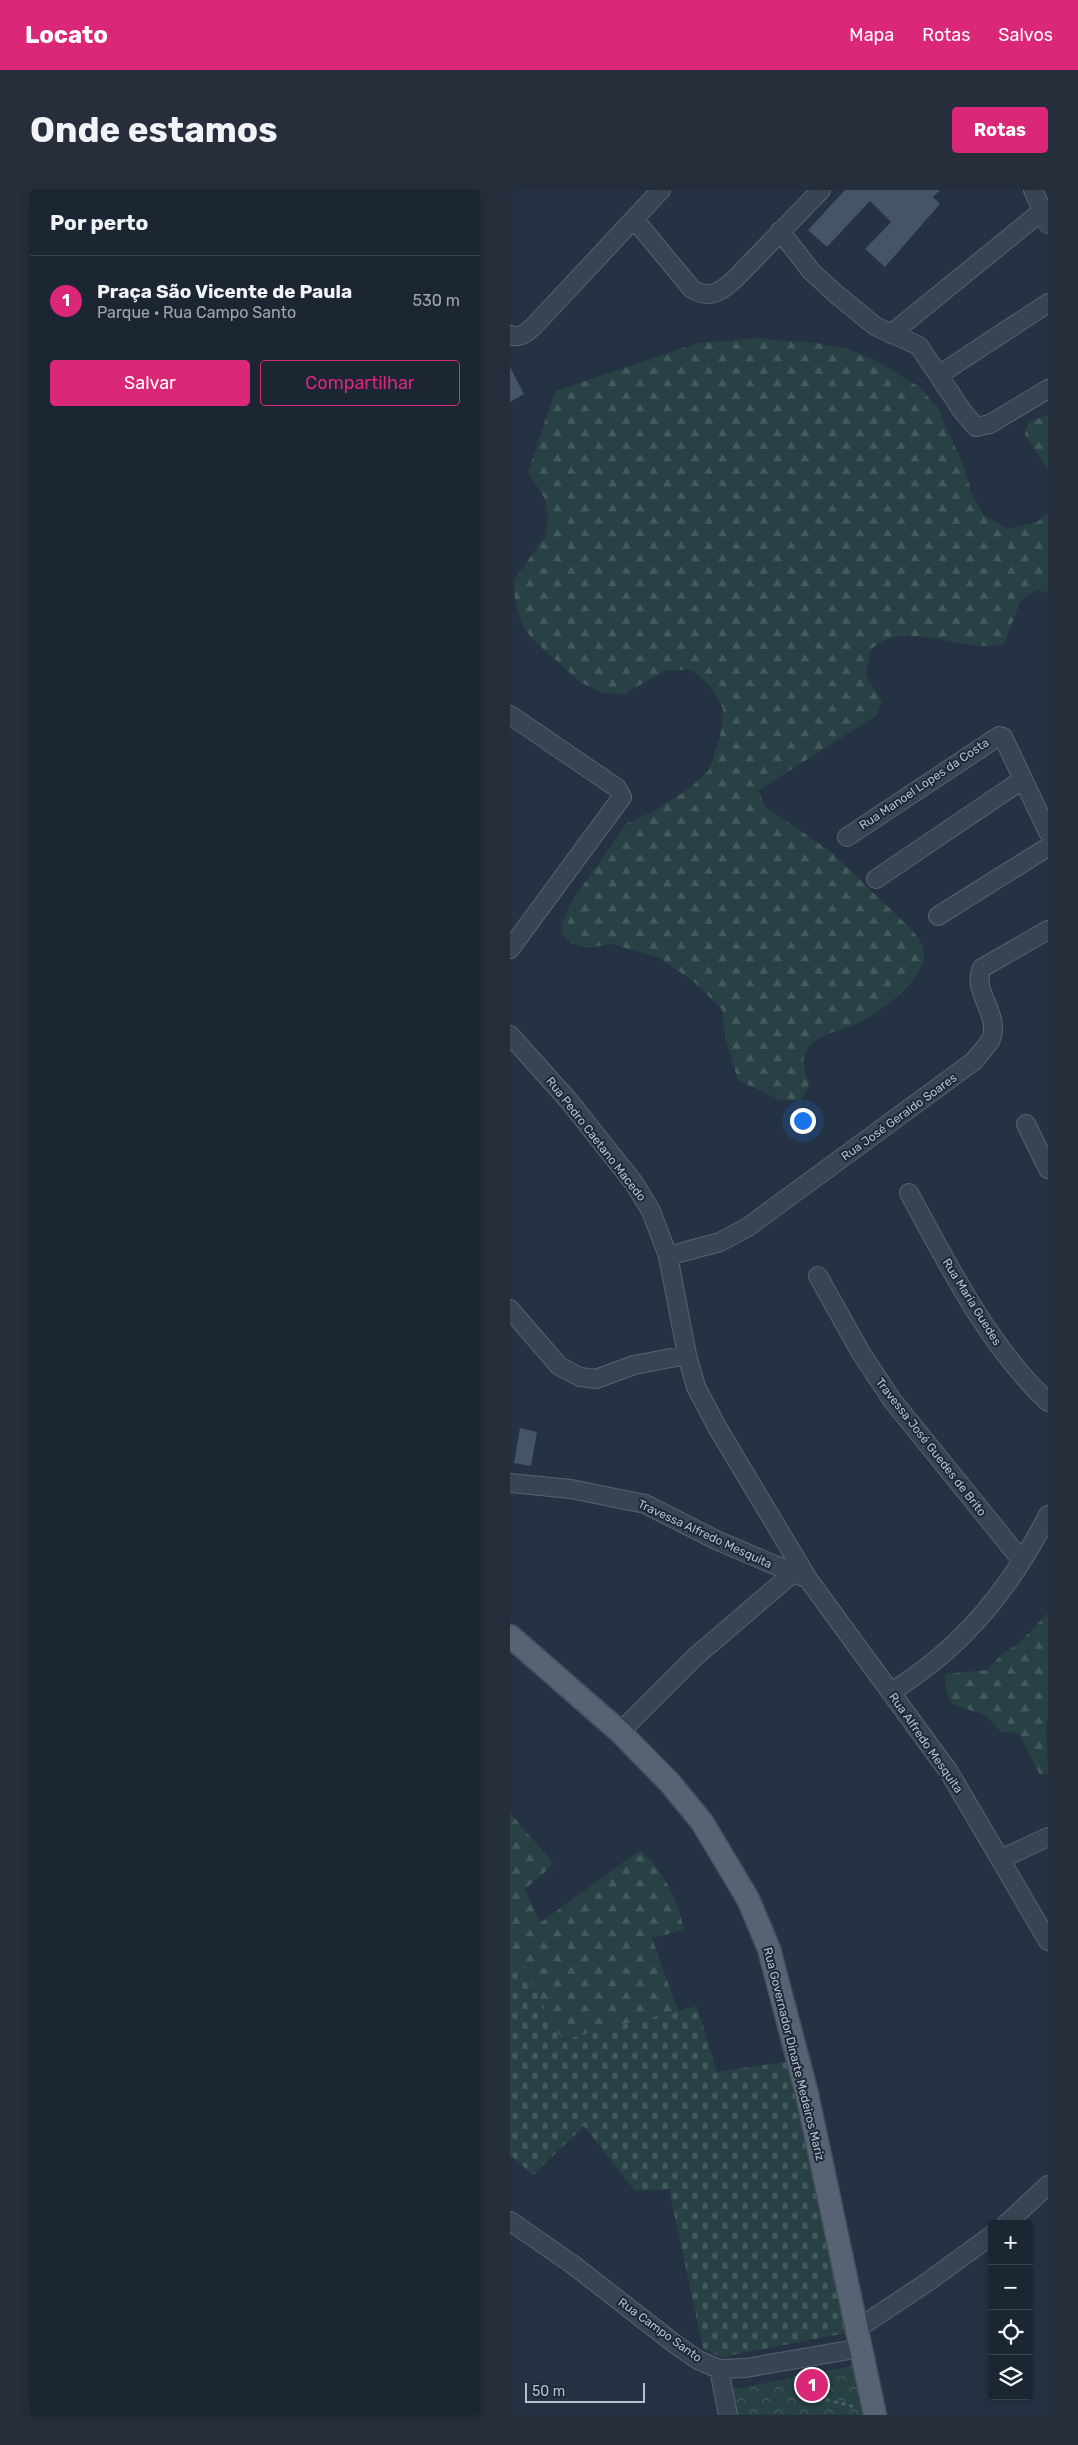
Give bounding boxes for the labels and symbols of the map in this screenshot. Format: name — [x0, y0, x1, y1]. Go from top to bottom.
street label: Rua Manoel Lopes da Costa — [857, 735, 991, 833]
street label: Rua José Geraldo Soares — [839, 1070, 959, 1164]
street label: Rua Pedro Caetano Macedo — [543, 1074, 649, 1204]
your location — [790, 1108, 816, 1134]
street label: Rua Maria Guedes — [940, 1256, 1004, 1348]
street label: Travessa José Guedes de Brito — [873, 1375, 989, 1519]
street label: Travessa Alfredo Mesquita — [636, 1497, 774, 1571]
street label: Rua Alfredo Mesquita — [886, 1690, 966, 1796]
street label: Rua Governador Dinarte Medeiros Mariz — [761, 1946, 827, 2162]
street label: Rua Campo Santo — [616, 2295, 705, 2365]
pin: 1 — [796, 2366, 828, 2404]
scale bar — [525, 2380, 645, 2403]

